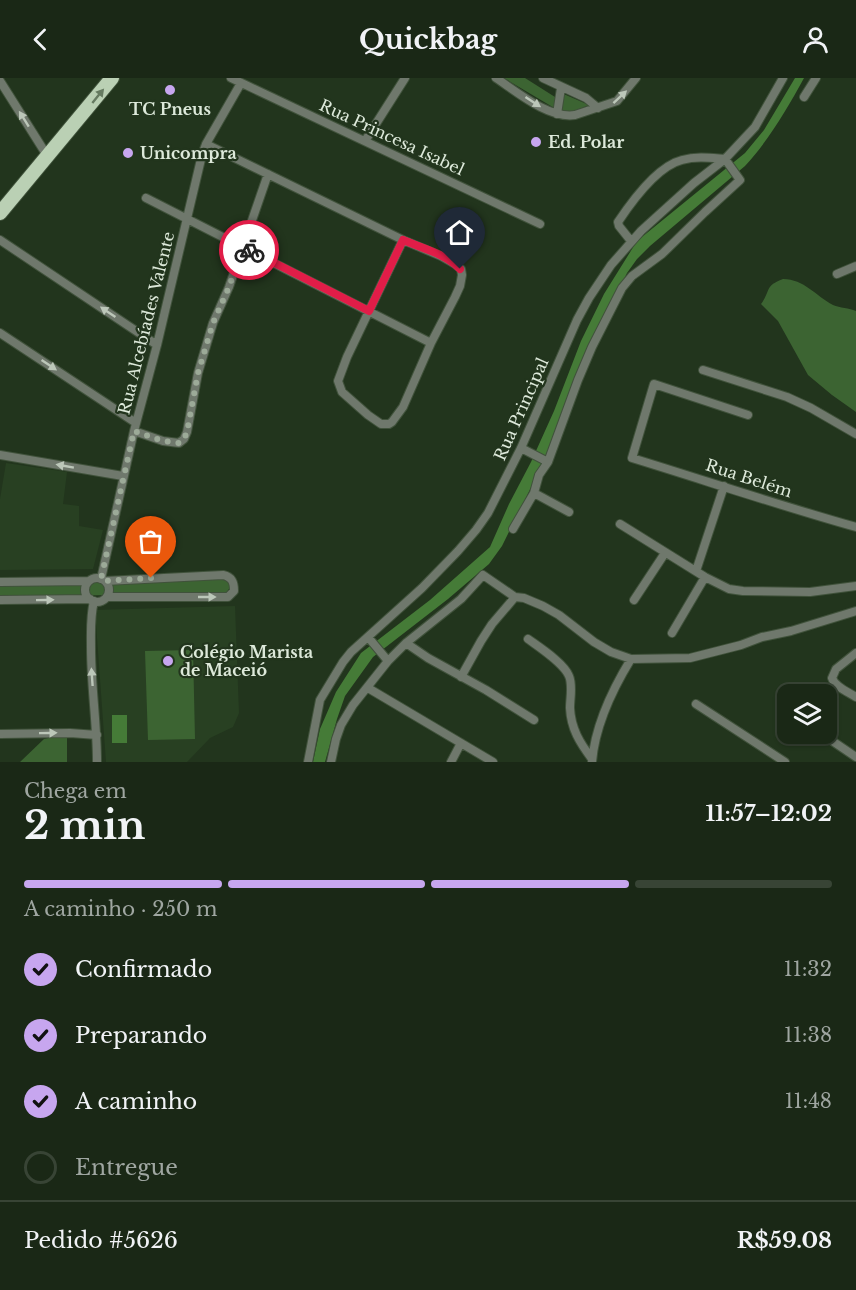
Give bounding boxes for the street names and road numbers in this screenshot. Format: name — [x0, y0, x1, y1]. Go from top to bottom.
street label: Rua Princesa Isabel — [316, 95, 468, 179]
street label: Rua Alcebíades Valente — [114, 230, 178, 416]
street label: Rua Principal — [489, 354, 553, 464]
street label: Rua Belém — [703, 455, 795, 501]

